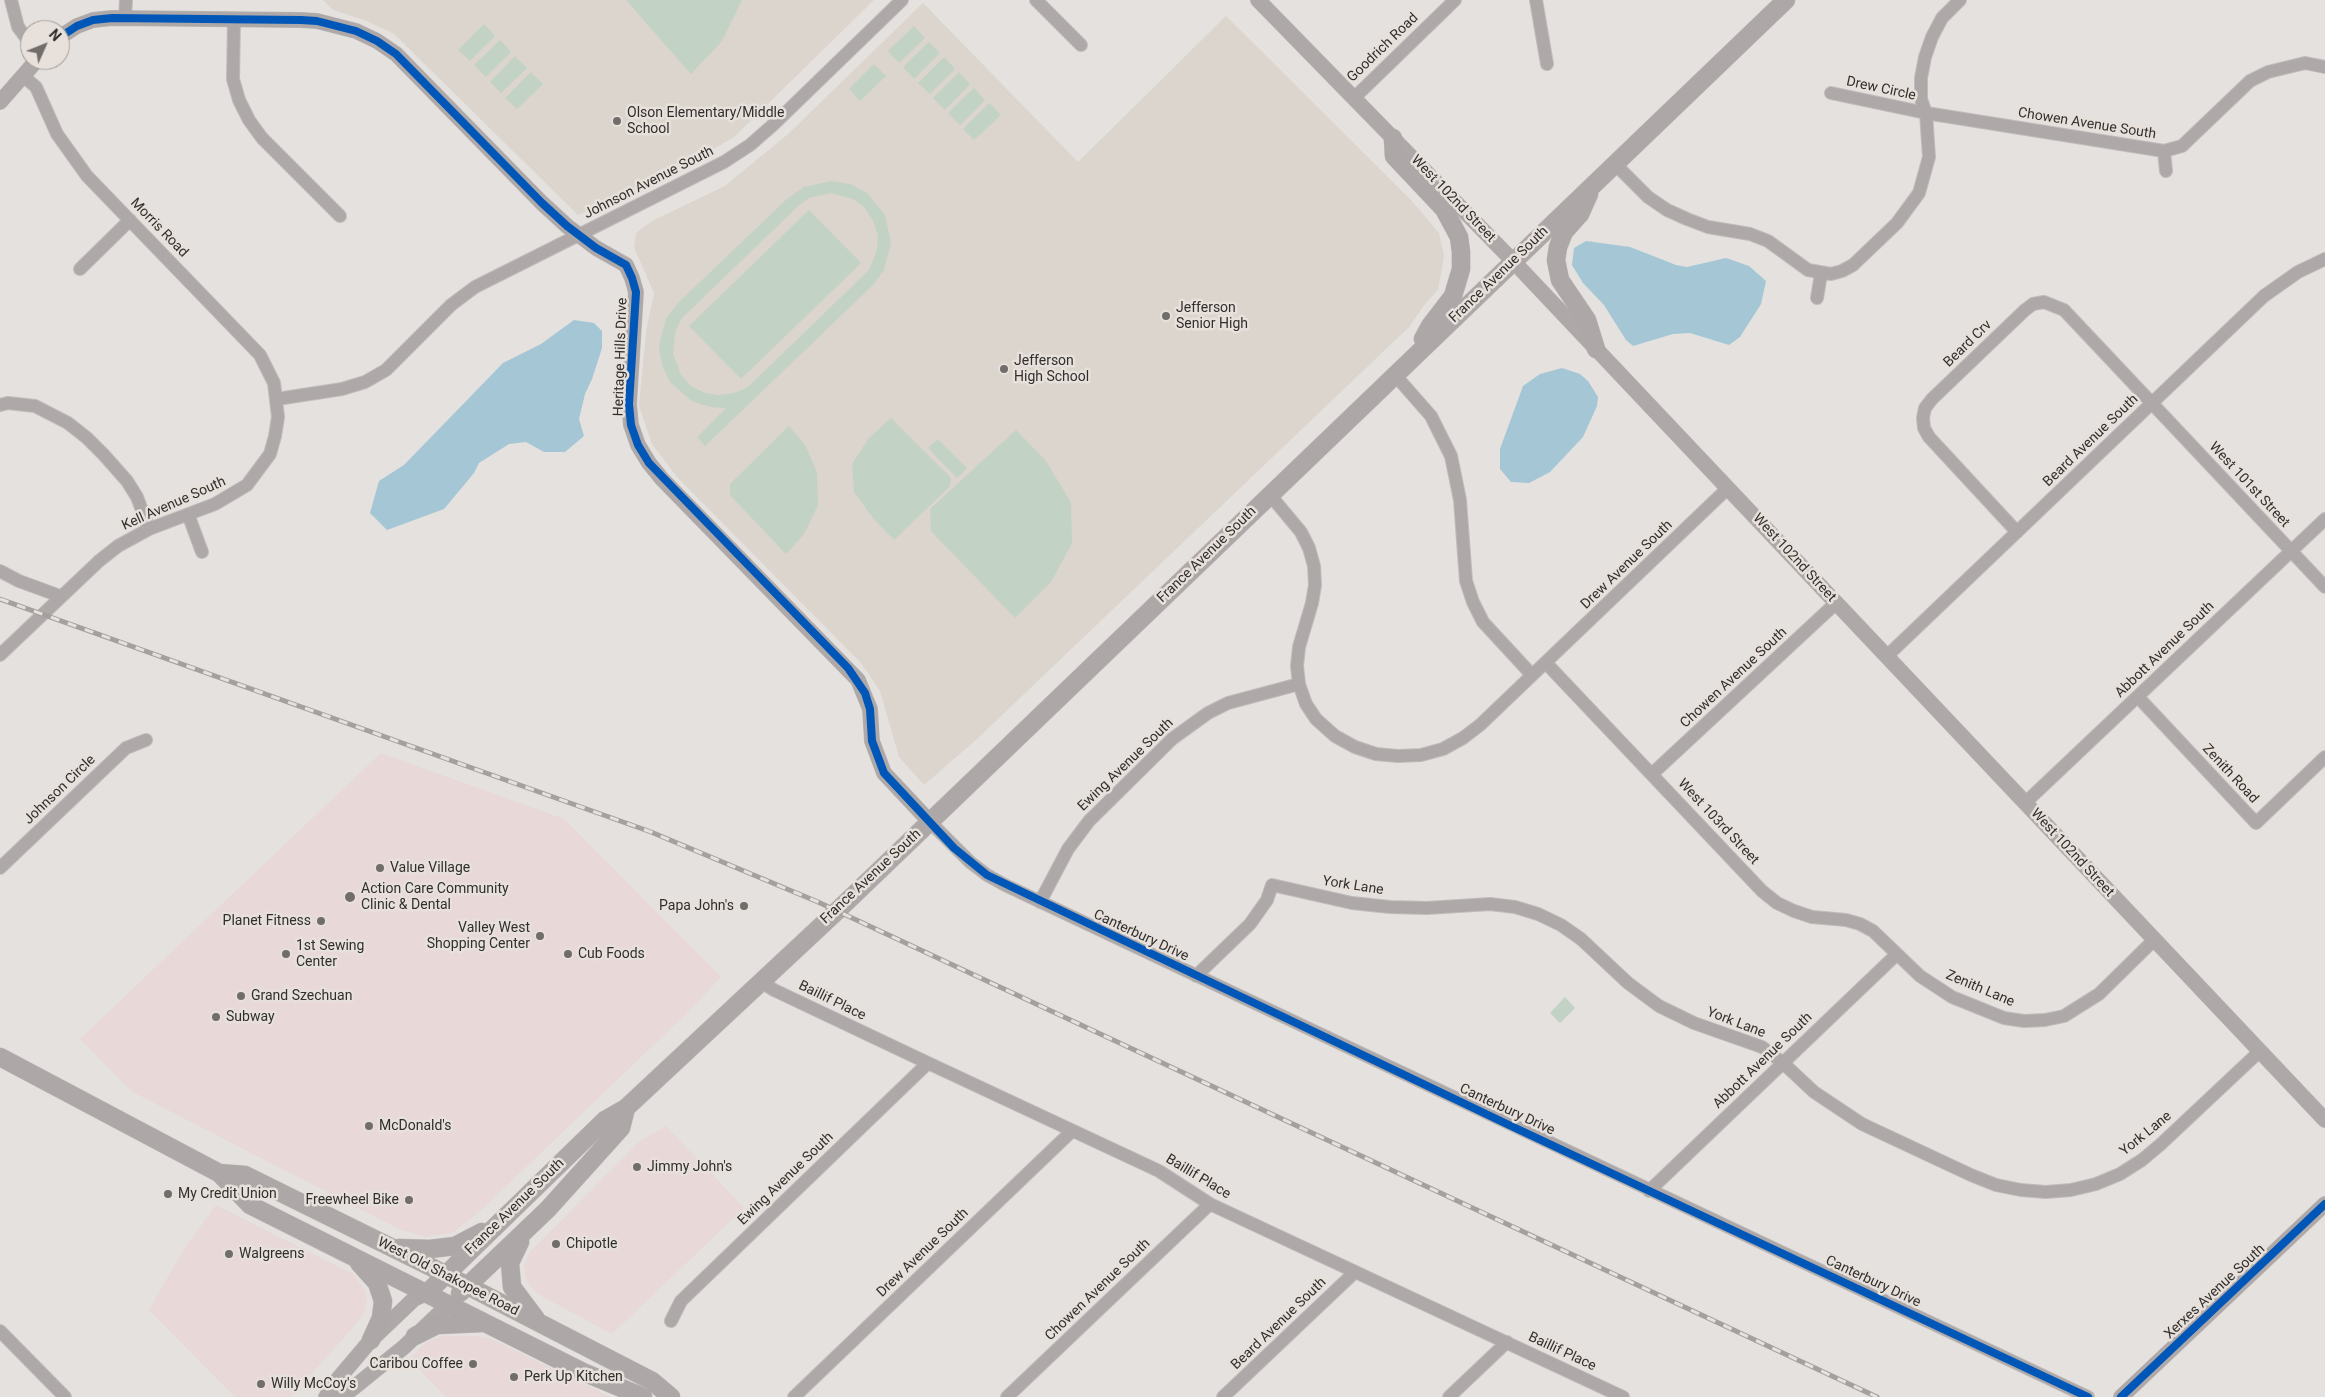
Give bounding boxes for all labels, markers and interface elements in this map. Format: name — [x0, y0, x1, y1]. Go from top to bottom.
street label: Goodrich Road — [1344, 10, 1422, 86]
north arrow — [20, 20, 70, 70]
text: N — [46, 26, 64, 44]
street label: Drew Circle — [1845, 73, 1917, 105]
place label: Olson Elementary/Middle School — [627, 105, 784, 138]
street label: Chowen Avenue South — [2017, 105, 2157, 143]
marker: Olson Elementary/Middle School — [611, 115, 623, 127]
street label: Johnson Avenue South — [581, 143, 717, 223]
street label: West 102nd Street — [1407, 152, 1499, 246]
street label: Morris Road — [127, 195, 191, 261]
street label: France Avenue South — [1446, 223, 1552, 327]
street label: Heritage Hills Drive — [611, 297, 631, 417]
place label: Jefferson Senior High — [1176, 300, 1248, 332]
marker: Jefferson Senior High — [1160, 310, 1172, 322]
street label: Beard Crv — [1940, 317, 1996, 371]
place label: Jefferson High School — [1014, 353, 1089, 386]
marker: Jefferson High School — [998, 363, 1010, 375]
street label: Beard Avenue South — [2040, 391, 2142, 491]
street label: West 101st Street — [2205, 439, 2293, 531]
street label: Kell Avenue South — [119, 474, 229, 534]
street label: France Avenue South — [1154, 503, 1260, 607]
street label: West 102nd Street — [1749, 510, 1839, 606]
street label: Drew Avenue South — [1578, 517, 1676, 613]
street label: Abbott Avenue South — [2112, 598, 2218, 702]
street label: Chowen Avenue South — [1677, 624, 1791, 732]
street label: Ewing Avenue South — [1075, 715, 1177, 815]
street label: Zenith Road — [2198, 741, 2262, 807]
street label: Johnson Circle — [21, 752, 99, 828]
street label: West 103rd Street — [1674, 776, 1762, 868]
street label: West 102nd Street — [2027, 805, 2117, 901]
street label: France Avenue South — [817, 826, 925, 928]
place label: Value Village — [390, 860, 470, 876]
marker: Value Village — [374, 862, 386, 874]
street label: York Lane — [1321, 873, 1385, 899]
place label: Action Care Community Clinic & Dental — [361, 881, 509, 914]
marker: Action Care Community Clinic & Dental — [343, 890, 357, 904]
place label: Papa John's — [659, 898, 734, 914]
marker: Papa John's — [738, 900, 750, 912]
street label: Canterbury Drive — [1091, 907, 1191, 965]
place label: Planet Fitness — [223, 913, 311, 929]
marker: Planet Fitness — [315, 915, 327, 927]
place label: Valley West Shopping Center — [427, 920, 530, 952]
marker: Valley West Shopping Center — [534, 930, 546, 942]
place label: 1st Sewing Center — [296, 938, 364, 970]
place label: Cub Foods — [578, 946, 645, 962]
marker: 1st Sewing Center — [280, 948, 292, 960]
marker: Cub Foods — [562, 948, 574, 960]
street label: Zenith Lane — [1943, 967, 2017, 1011]
street label: Baillif Place — [796, 977, 868, 1025]
place label: Grand Szechuan — [251, 988, 352, 1004]
marker: Grand Szechuan — [235, 990, 247, 1002]
street label: York Lane — [1704, 1004, 1768, 1042]
place label: Subway — [226, 1009, 275, 1025]
street label: Abbott Avenue South — [1710, 1009, 1816, 1113]
marker: Subway — [210, 1011, 222, 1023]
street label: Canterbury Drive — [1457, 1081, 1557, 1139]
street label: York Lane — [2117, 1108, 2175, 1160]
place label: McDonald's — [379, 1118, 451, 1134]
marker: McDonald's — [363, 1120, 375, 1132]
street label: Ewing Avenue South — [735, 1129, 837, 1229]
street label: Baillif Place — [1162, 1151, 1234, 1203]
street label: France Avenue South — [462, 1155, 568, 1259]
place label: Jimmy John's — [647, 1159, 732, 1175]
marker: Jimmy John's — [631, 1161, 643, 1173]
place label: My Credit Union — [178, 1186, 277, 1202]
marker: My Credit Union — [162, 1188, 174, 1200]
place label: Freewheel Bike — [306, 1192, 399, 1208]
marker: Freewheel Bike — [403, 1194, 415, 1206]
street label: Drew Avenue South — [874, 1205, 972, 1301]
street label: West Old Shakopee Road — [375, 1234, 521, 1320]
place label: Chipotle — [566, 1236, 617, 1252]
street label: Chowen Avenue South — [1042, 1236, 1154, 1344]
marker: Chipotle — [550, 1238, 562, 1250]
street label: Xerxes Avenue South — [2161, 1241, 2269, 1343]
place label: Walgreens — [239, 1246, 304, 1262]
marker: Walgreens — [223, 1248, 235, 1260]
street label: Canterbury Drive — [1823, 1253, 1923, 1311]
street label: Beard Avenue South — [1228, 1274, 1330, 1374]
street label: Baillif Place — [1525, 1329, 1599, 1375]
place label: Caribou Coffee — [370, 1356, 463, 1372]
marker: Caribou Coffee — [467, 1358, 479, 1370]
place label: Perk Up Kitchen — [524, 1369, 623, 1385]
marker: Perk Up Kitchen — [508, 1371, 520, 1383]
place label: Willy McCoy's — [271, 1376, 356, 1392]
marker: Willy McCoy's — [255, 1378, 267, 1390]

